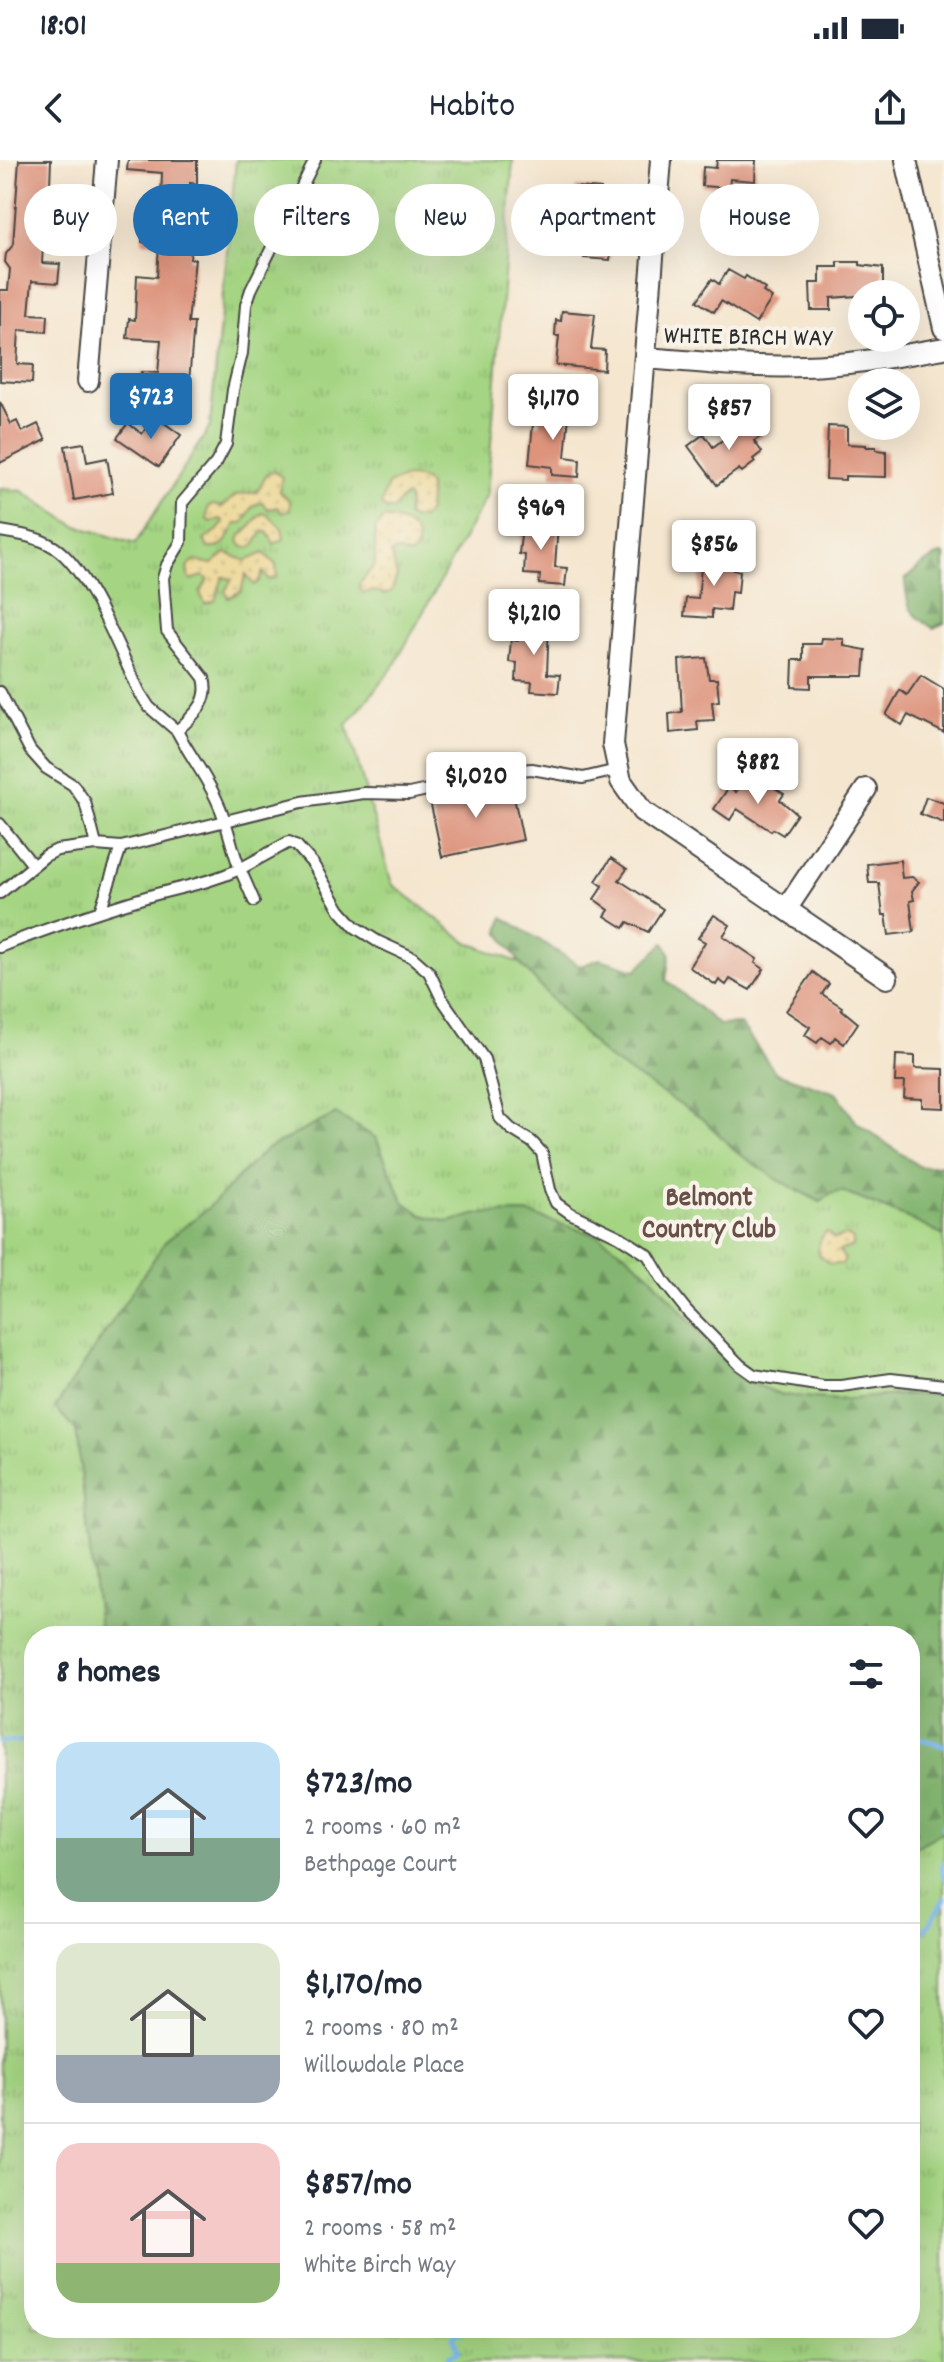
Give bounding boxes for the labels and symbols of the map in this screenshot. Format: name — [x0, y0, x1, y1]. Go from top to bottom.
street label: WHITE BIRCH WAY — [664, 319, 834, 358]
pin: $723 — [104, 373, 198, 441]
pin: $1,170 — [488, 374, 618, 442]
pin: $857 — [682, 384, 776, 452]
pin: $969 — [494, 484, 588, 552]
pin: $856 — [667, 520, 761, 588]
pin: $1,210 — [469, 589, 599, 657]
pin: $882 — [711, 738, 805, 806]
pin: $1,020 — [411, 752, 541, 820]
district label: Belmont Country Club — [642, 1180, 776, 1252]

